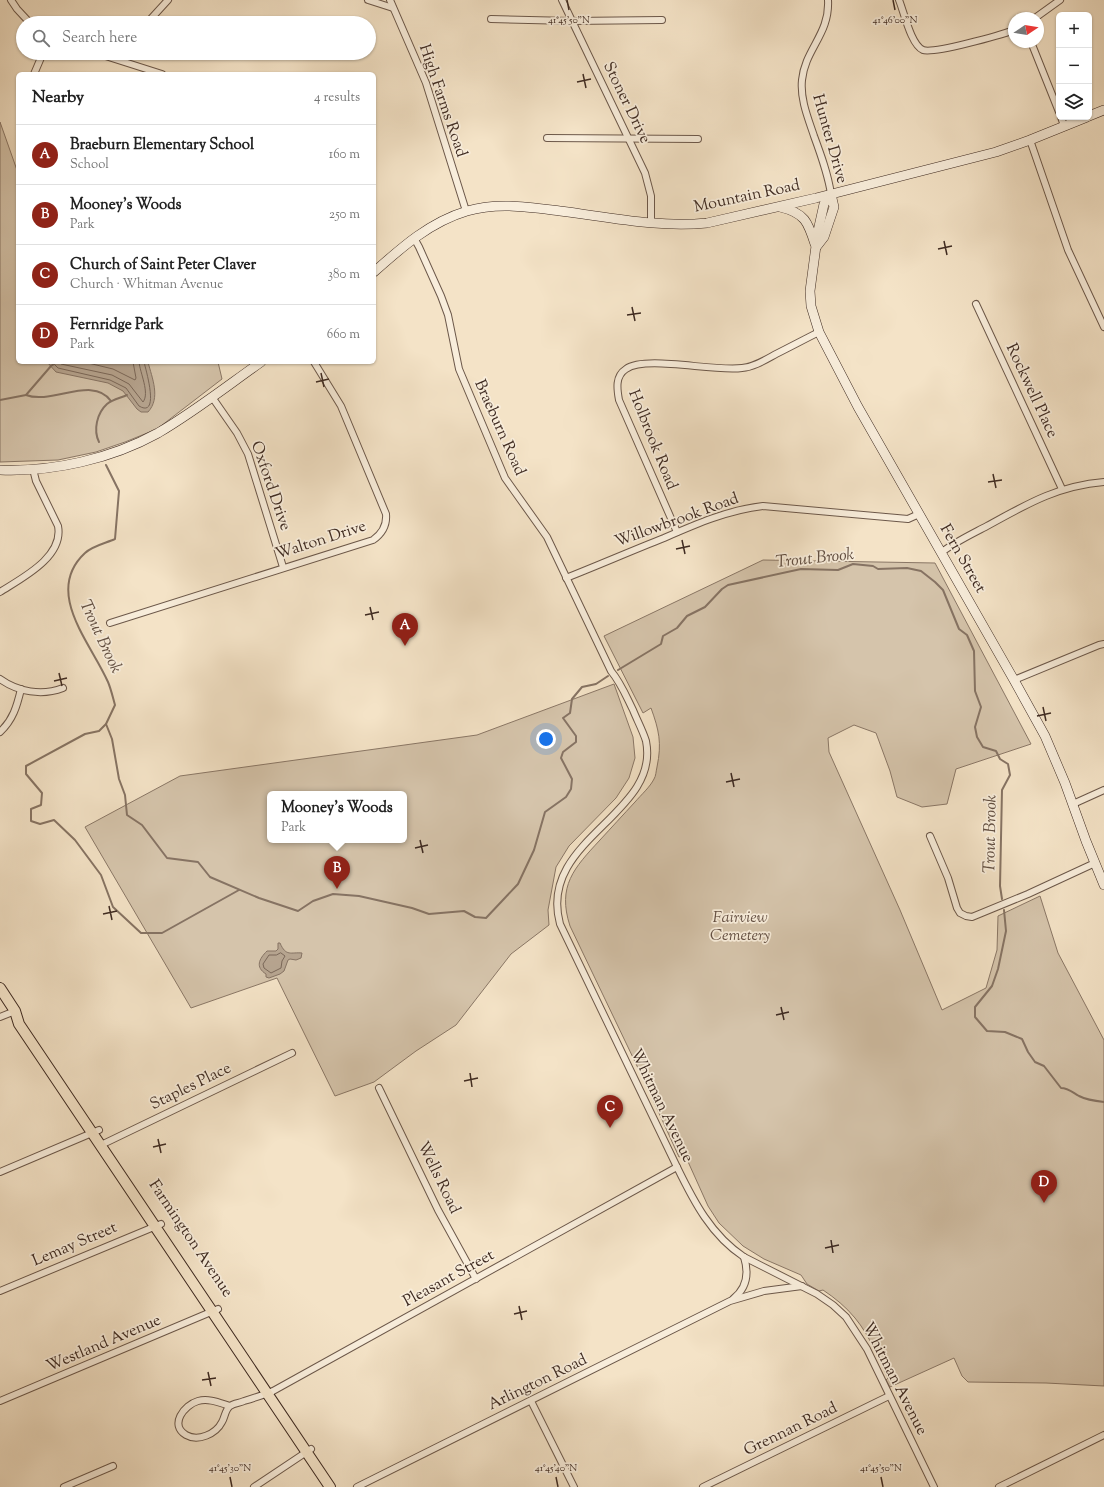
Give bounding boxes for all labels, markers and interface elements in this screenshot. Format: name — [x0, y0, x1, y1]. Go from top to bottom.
north arrow — [1008, 12, 1044, 48]
map controls — [1056, 12, 1092, 120]
button: + — [1056, 12, 1092, 48]
text: 41°45'50"N — [548, 13, 590, 28]
text: 41°46'00"N — [873, 13, 917, 28]
search box — [16, 16, 376, 60]
icon: search — [30, 27, 52, 49]
text: Search here — [62, 28, 137, 49]
street label: High Farms Road — [412, 41, 472, 161]
button: − — [1056, 48, 1092, 84]
street label: Stoner Drive — [596, 58, 656, 148]
button: layers — [1056, 84, 1092, 120]
text: Nearby — [32, 86, 84, 110]
text: 4 results — [314, 89, 360, 107]
street label: Hunter Drive — [805, 92, 853, 186]
text: Braeburn Elementary School — [70, 135, 254, 156]
text: A — [40, 146, 50, 164]
text: 160 m — [329, 146, 360, 164]
text: School — [70, 156, 109, 174]
street label: Mountain Road — [692, 175, 802, 219]
text: Mooney's Woods — [70, 195, 182, 216]
text: B — [41, 206, 49, 224]
text: 250 m — [329, 206, 360, 224]
text: Park — [70, 216, 95, 234]
text: Church of Saint Peter Claver — [70, 255, 256, 276]
text: C — [40, 266, 50, 284]
text: 380 m — [328, 266, 360, 284]
text: Church · Whitman Avenue — [70, 276, 223, 294]
text: Fernridge Park — [70, 315, 164, 336]
text: D — [40, 326, 50, 344]
text: 660 m — [327, 326, 360, 344]
text: Park — [70, 336, 95, 354]
street label: Rockwell Place — [999, 340, 1063, 442]
street label: Braeburn Road — [467, 376, 531, 480]
street label: Holbrook Road — [621, 386, 683, 494]
street label: Oxford Drive — [244, 438, 296, 534]
street label: Willowbrook Road — [612, 488, 742, 554]
street label: Walton Drive — [273, 516, 369, 566]
street label: Fern Street — [933, 520, 991, 598]
water label: Trout Brook — [775, 543, 856, 575]
water label: Trout Brook — [73, 596, 128, 678]
pin: A — [392, 613, 418, 646]
your location — [536, 729, 556, 749]
popup — [267, 791, 407, 843]
water label: Trout Brook — [978, 794, 1004, 873]
text: Mooney's Woods — [281, 798, 393, 819]
text: Park — [281, 819, 306, 837]
pin: B — [324, 856, 350, 889]
park label: Fairview Cemetery — [710, 907, 771, 948]
street label: Whitman Avenue — [623, 1045, 699, 1167]
street label: Staples Place — [146, 1057, 236, 1117]
pin: C — [597, 1095, 623, 1128]
street label: Wells Road — [411, 1138, 465, 1218]
pin: D — [1031, 1170, 1057, 1203]
street label: Farmington Avenue — [142, 1176, 238, 1302]
street label: Lemay Street — [29, 1217, 121, 1273]
street label: Pleasant Street — [399, 1244, 499, 1314]
street label: Westland Avenue — [43, 1309, 165, 1379]
street label: Whitman Avenue — [856, 1319, 932, 1439]
street label: Arlington Road — [485, 1349, 591, 1417]
street label: Grennan Road — [740, 1397, 842, 1463]
text: 41°45'30"N — [209, 1461, 251, 1476]
text: 41°45'40"N — [535, 1461, 577, 1476]
text: 41°45'50"N — [860, 1461, 902, 1476]

